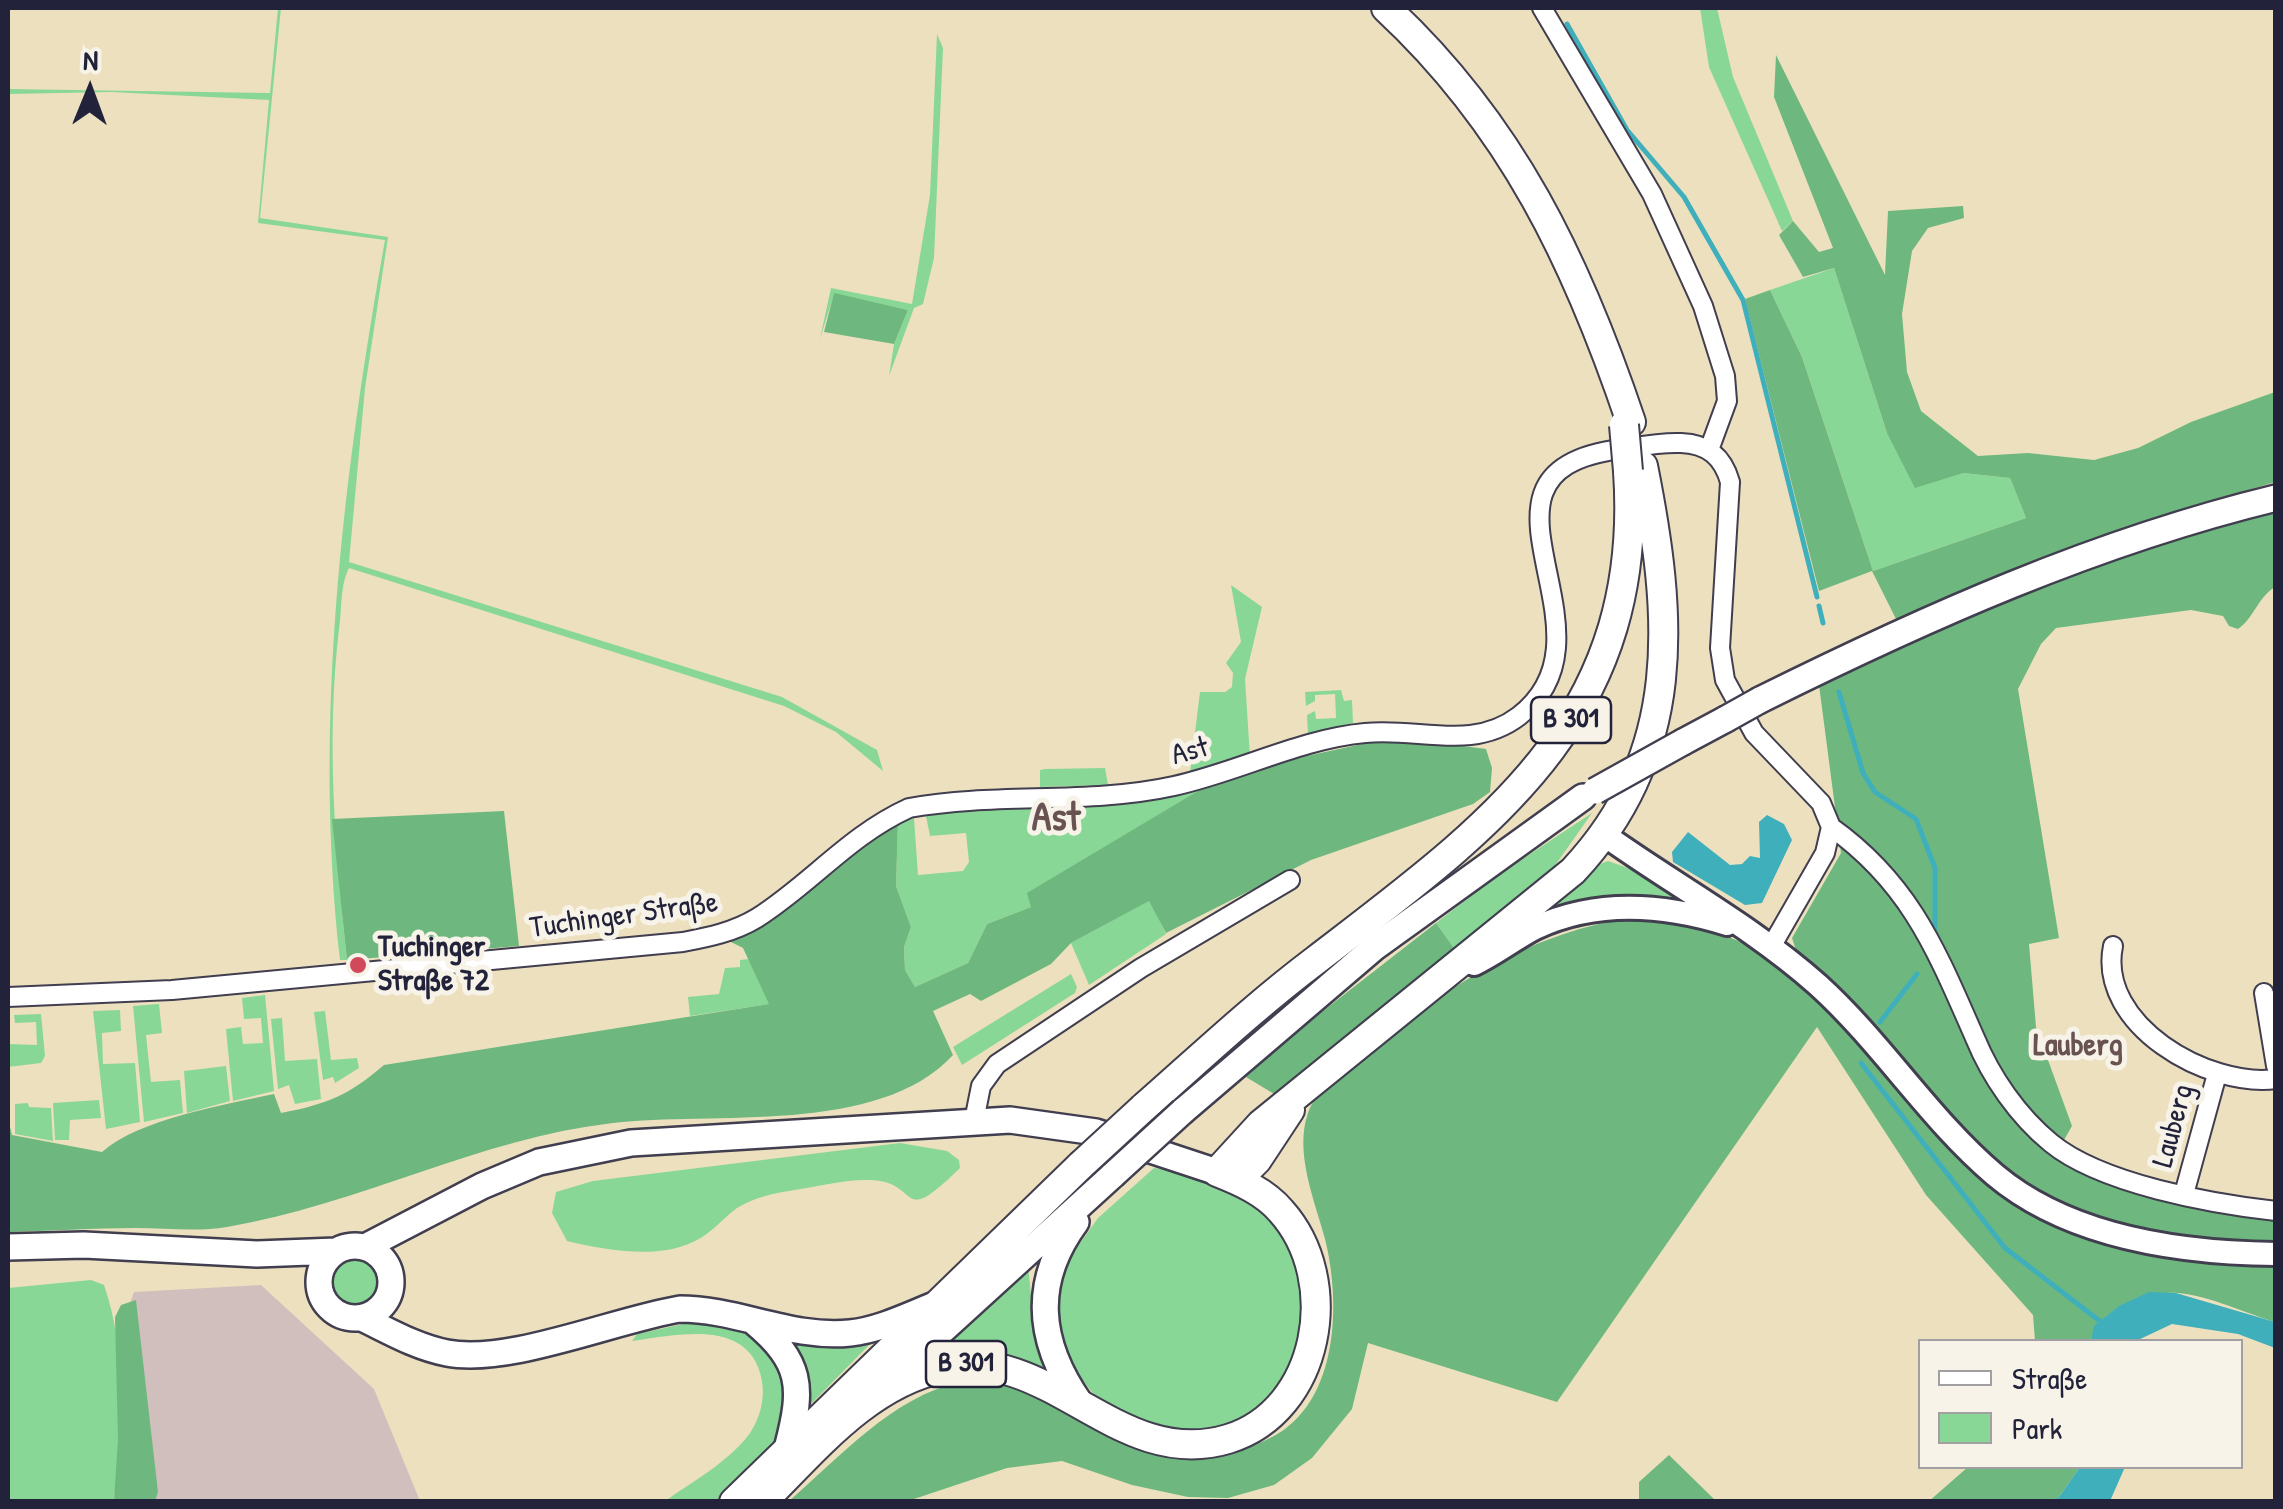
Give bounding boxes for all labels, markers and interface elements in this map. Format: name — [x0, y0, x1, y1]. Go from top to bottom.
north arrow — [40, 40, 140, 140]
text: N — [83, 41, 98, 79]
road number: B 301 — [1531, 697, 1611, 743]
street label: Ast — [1168, 730, 1212, 774]
district label: Ast — [1032, 795, 1080, 843]
street label: Tuchinger Straße — [528, 885, 720, 947]
place label: Tuchinger Straße 72 — [378, 930, 489, 1000]
marker: Tuchinger Straße 72 — [347, 954, 369, 976]
district label: Lauberg — [2033, 1027, 2123, 1065]
street label: Lauberg — [2146, 1081, 2202, 1171]
legend — [1918, 1339, 2243, 1469]
road number: B 301 — [926, 1341, 1006, 1387]
text: Straße — [2012, 1358, 2087, 1398]
text: Park — [2012, 1408, 2062, 1448]

